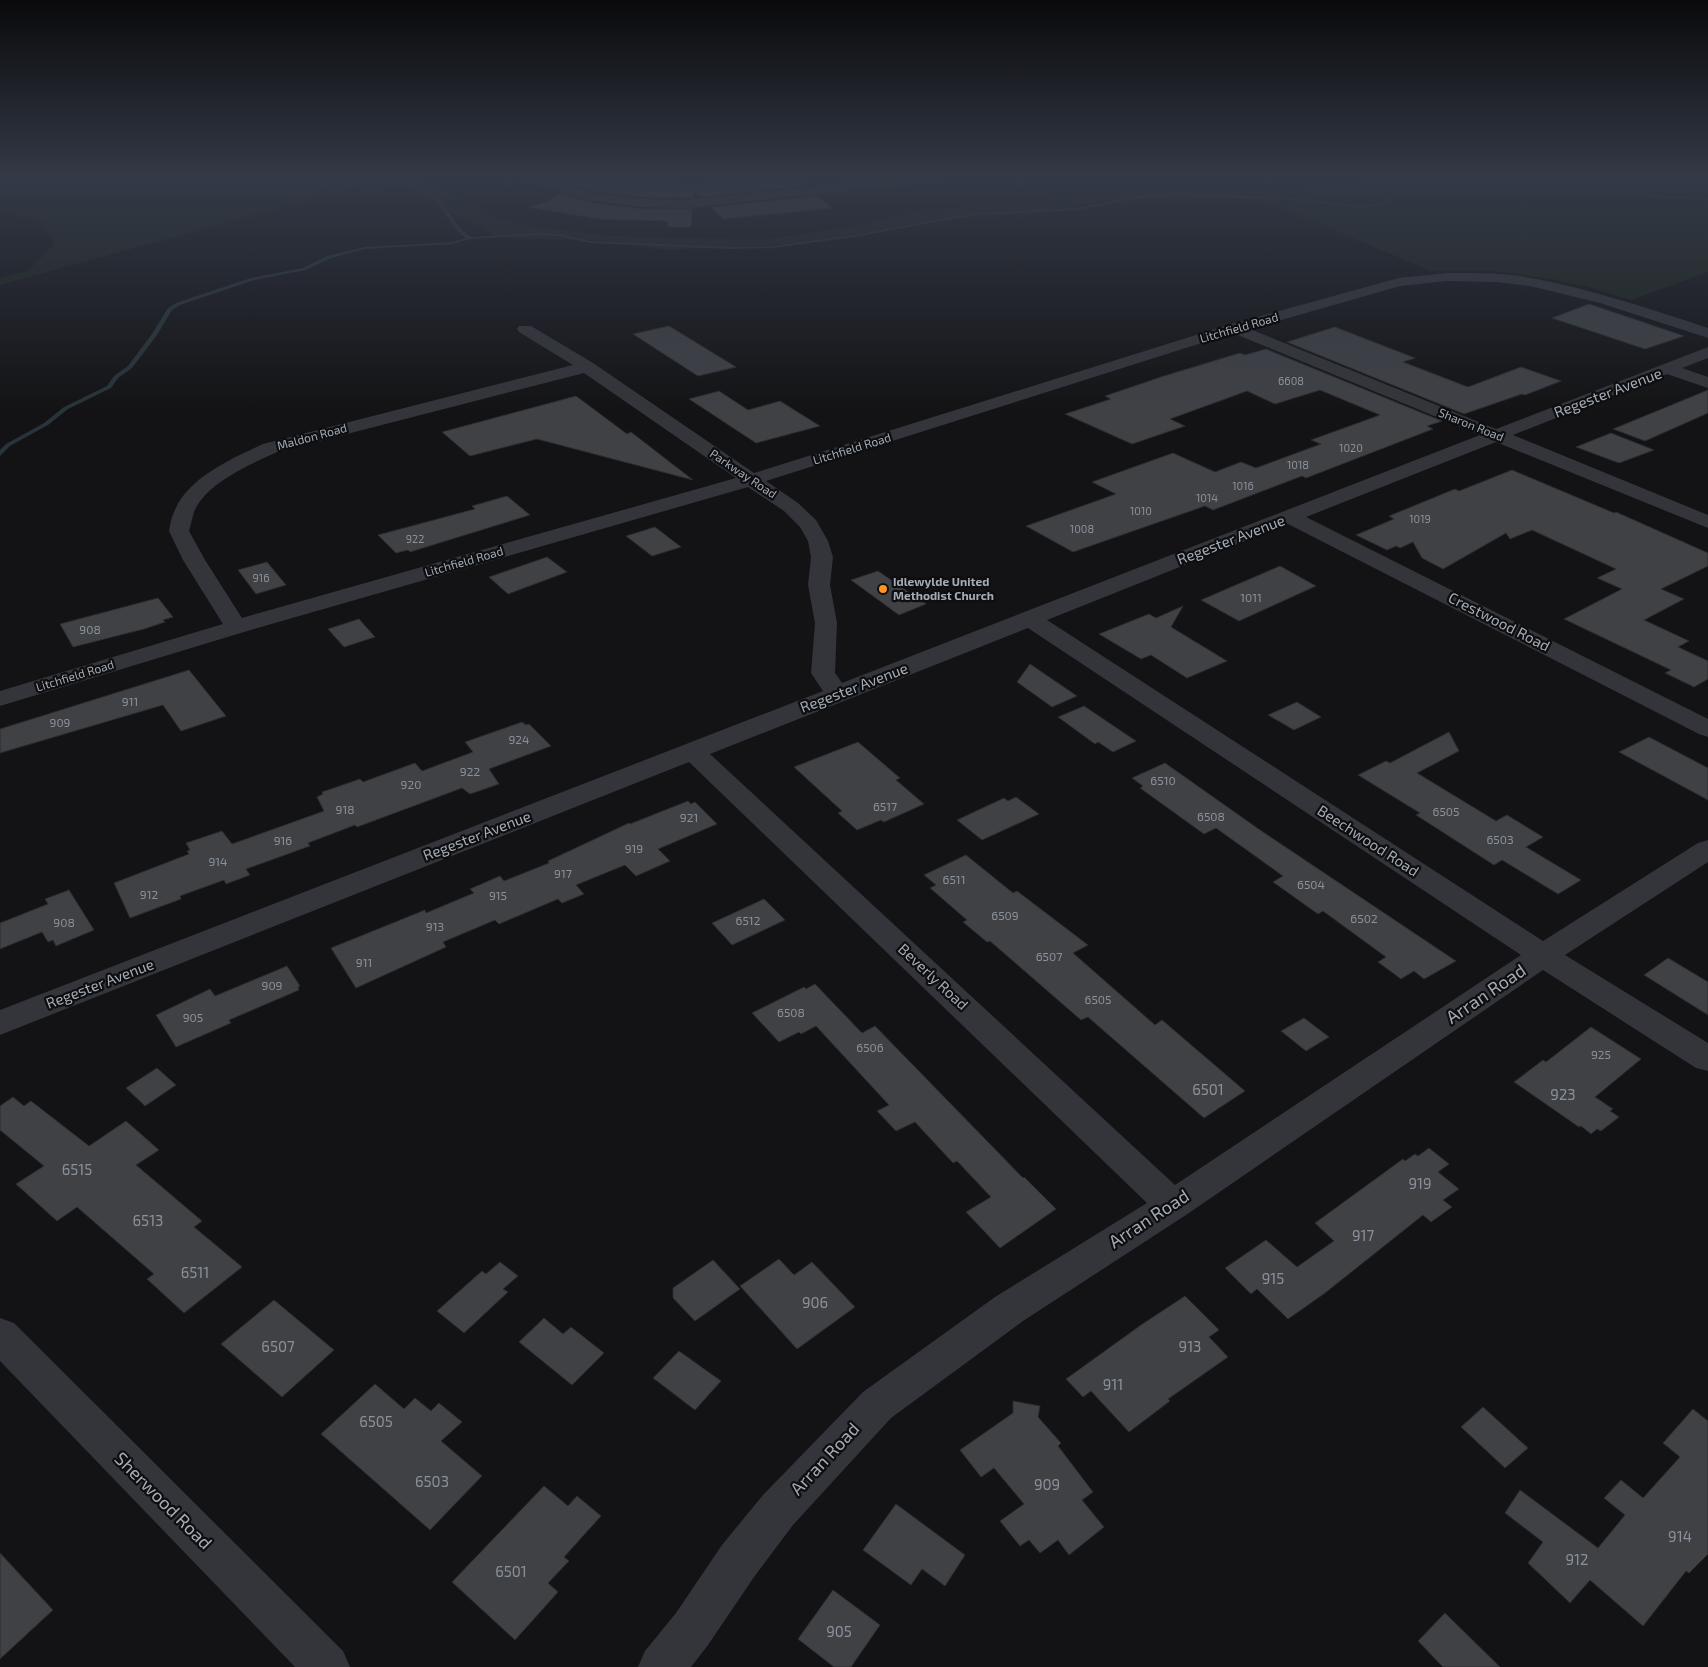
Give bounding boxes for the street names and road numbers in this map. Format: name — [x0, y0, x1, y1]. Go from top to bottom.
street label: Litchfield Road — [1198, 309, 1280, 345]
street label: Regester Avenue — [1551, 363, 1664, 421]
street label: Sharon Road — [1437, 405, 1506, 443]
street label: Maldon Road — [275, 420, 348, 452]
street label: Litchfield Road — [811, 430, 892, 467]
street label: Parkway Road — [708, 446, 780, 501]
street label: Regester Avenue — [1174, 510, 1287, 568]
street label: Litchfield Road — [423, 543, 505, 579]
street label: Crestwood Road — [1446, 588, 1553, 654]
street label: Litchfield Road — [34, 657, 115, 694]
street label: Regester Avenue — [797, 658, 910, 716]
street label: Beechwood Road — [1314, 801, 1423, 880]
street label: Regester Avenue — [420, 806, 533, 864]
street label: Beverly Road — [895, 939, 972, 1013]
street label: Regester Avenue — [43, 954, 156, 1012]
street label: Arran Road — [1441, 958, 1530, 1028]
street label: Arran Road — [1104, 1184, 1193, 1252]
street label: Arran Road — [785, 1417, 863, 1499]
street label: Sherwood Road — [111, 1447, 217, 1553]

